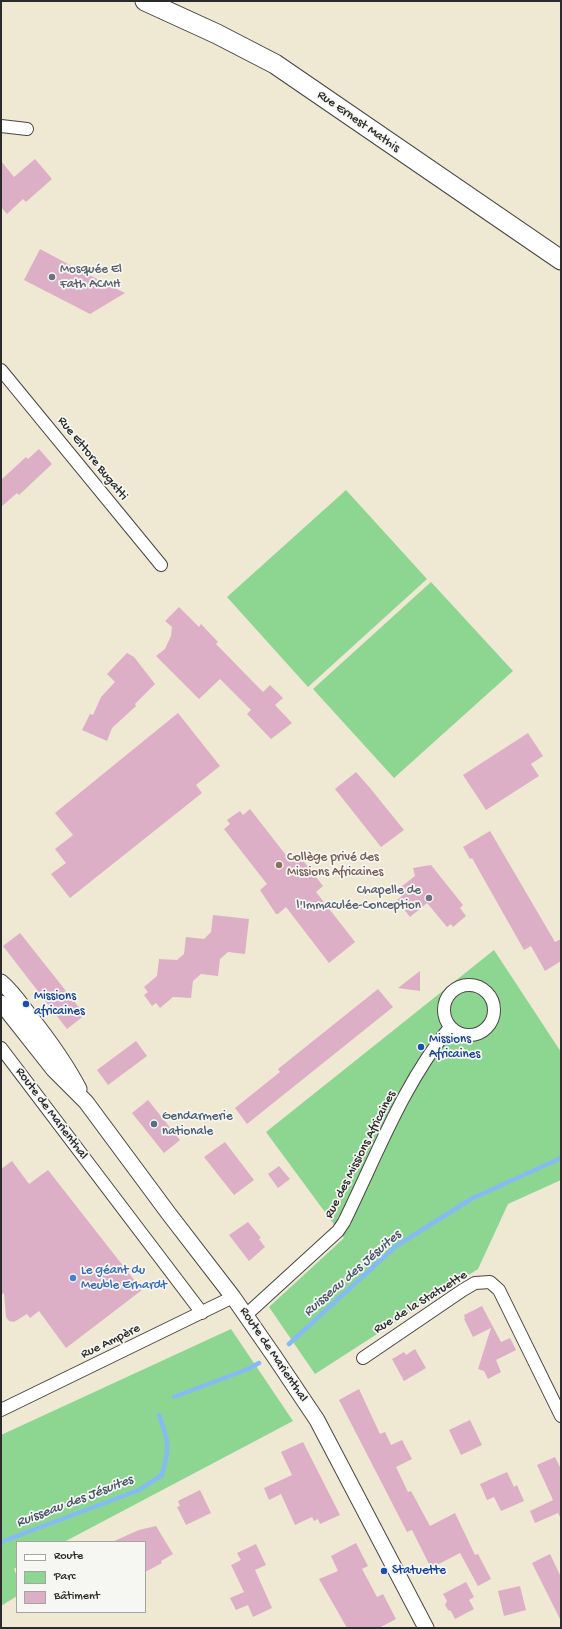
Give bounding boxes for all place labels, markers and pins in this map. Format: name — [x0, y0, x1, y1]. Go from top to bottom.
place label: Mosquée El Fath ACMH — [60, 262, 122, 293]
marker: Mosquée El Fath ACMH — [47, 272, 57, 282]
place label: Collège privé des Missions Africaines — [287, 850, 383, 881]
marker: Collège privé des Missions Africaines — [274, 860, 284, 870]
place label: Chapelle de l'Immaculée-Conception — [297, 883, 421, 914]
marker: Chapelle de l'Immaculée-Conception — [424, 893, 434, 903]
place label: Missions africaines — [34, 989, 85, 1020]
marker: Missions africaines — [21, 999, 31, 1009]
place label: Missions Africaines — [429, 1032, 480, 1063]
marker: Missions Africaines — [416, 1042, 426, 1052]
place label: Gendarmerie nationale — [162, 1109, 233, 1140]
marker: Gendarmerie nationale — [149, 1119, 159, 1129]
place label: Le géant du Meuble Erhardt — [81, 1263, 167, 1294]
marker: Le géant du Meuble Erhardt — [68, 1273, 78, 1283]
place label: Statuette — [392, 1563, 446, 1579]
marker: Statuette — [379, 1566, 389, 1576]

